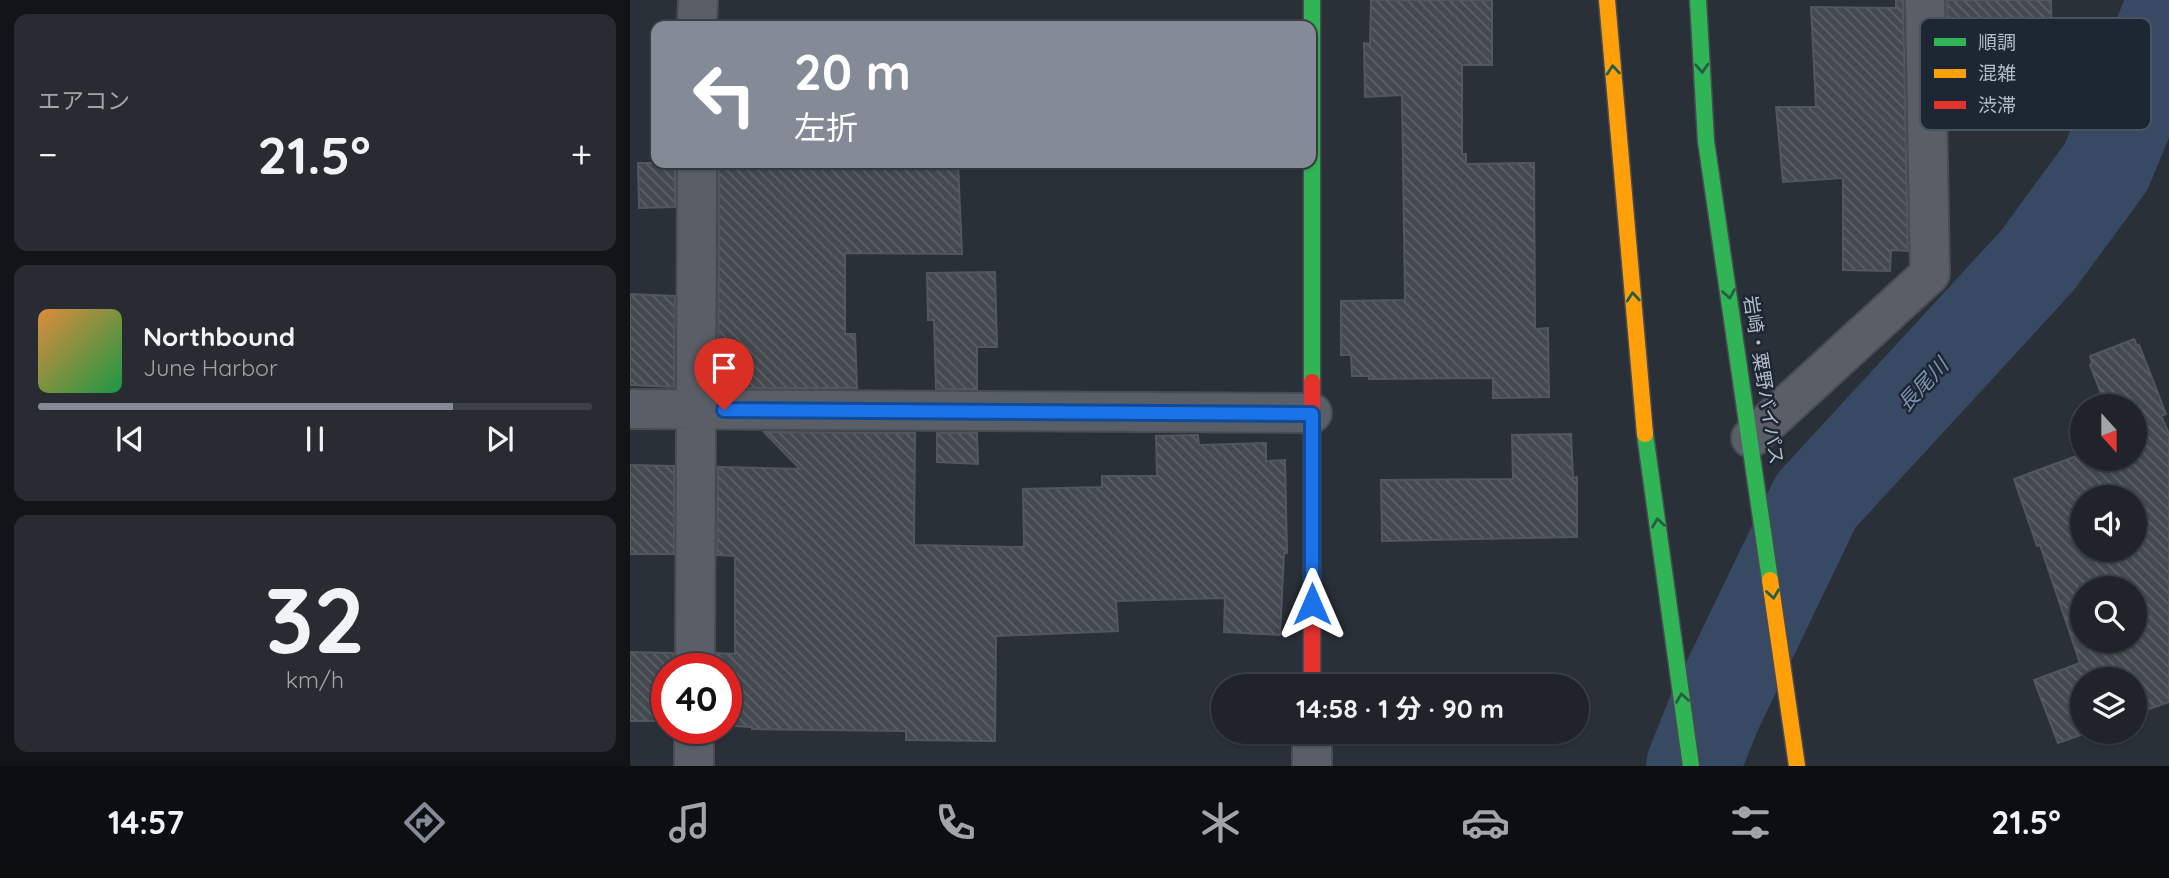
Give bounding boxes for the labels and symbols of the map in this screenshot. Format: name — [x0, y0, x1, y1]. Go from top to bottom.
legend — [1920, 18, 2151, 130]
text: 順調 — [1978, 30, 2016, 54]
text: 混雑 — [1978, 61, 2016, 85]
one-way arrow — [1694, 63, 1709, 74]
one-way arrow — [1606, 65, 1621, 76]
text: 渋滞 — [1978, 93, 2016, 117]
one-way arrow — [1721, 288, 1736, 300]
one-way arrow — [1626, 291, 1641, 302]
street label: 岩崎・粟野バイパス — [1739, 294, 1789, 466]
pin — [694, 338, 754, 410]
water label: 長尾川 — [1891, 351, 1955, 416]
north arrow — [2070, 394, 2147, 471]
one-way arrow — [1650, 517, 1665, 529]
position arrow — [1275, 567, 1349, 641]
one-way arrow — [1766, 588, 1781, 600]
speed limit sign: 40 — [651, 653, 742, 744]
one-way arrow — [1674, 693, 1689, 704]

